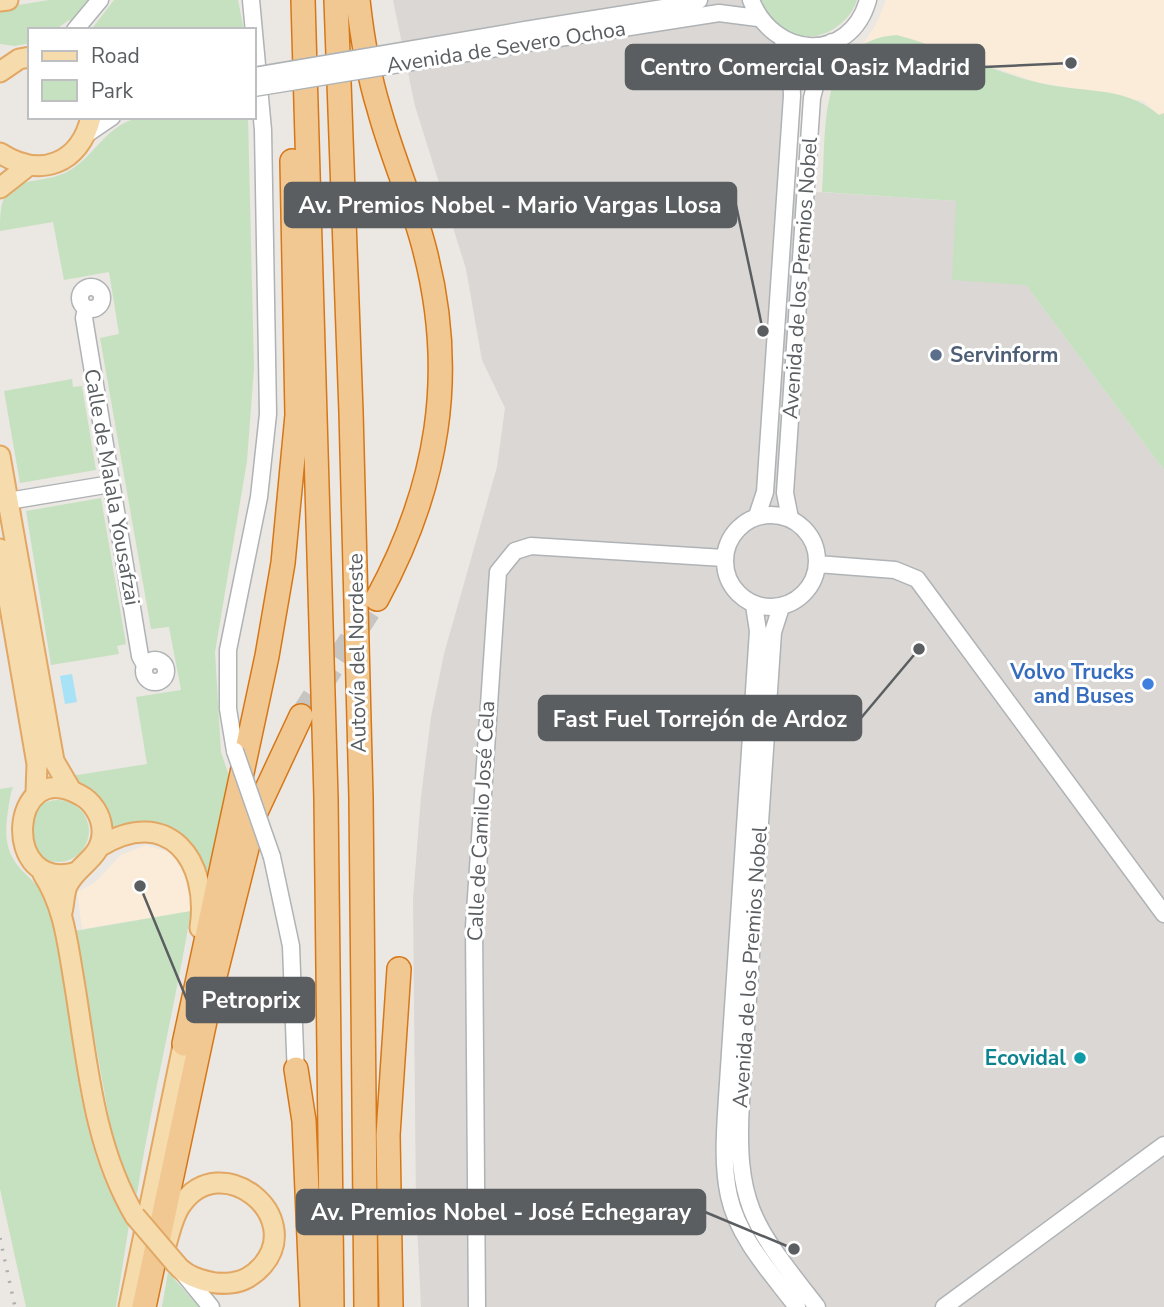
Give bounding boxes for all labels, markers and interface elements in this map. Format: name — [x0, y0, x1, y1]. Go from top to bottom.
street label: Avenida de Severo Ochoa — [384, 14, 628, 80]
legend — [28, 28, 256, 119]
text: Road — [91, 42, 140, 70]
callout: Centro Comercial Oasiz Madrid — [626, 45, 984, 89]
text: Centro Comercial Oasiz Madrid — [640, 52, 970, 83]
text: Park — [91, 77, 133, 105]
street label: Avenida de los Premios Nobel — [776, 135, 824, 420]
callout: Av. Premios Nobel - Mario Vargas Llosa — [285, 183, 736, 227]
text: Av. Premios Nobel - Mario Vargas Llosa — [298, 190, 722, 221]
place label: Servinform — [950, 341, 1058, 369]
marker: Servinform — [928, 347, 944, 363]
street label: Calle de Malala Yousafzai — [77, 367, 147, 607]
street label: Autovía del Nordeste — [341, 553, 373, 753]
place label: Volvo Trucks and Buses — [1009, 658, 1134, 710]
marker: Volvo Trucks and Buses — [1140, 676, 1156, 692]
callout: Fast Fuel Torrejón de Ardoz — [539, 696, 861, 740]
street label: Calle de Camilo José Cela — [461, 700, 501, 942]
text: Fast Fuel Torrejón de Ardoz — [553, 704, 847, 735]
street label: Avenida de los Premios Nobel — [726, 824, 774, 1109]
callout: Petroprix — [187, 978, 314, 1022]
text: Petroprix — [202, 985, 301, 1016]
place label: Ecovidal — [985, 1044, 1066, 1072]
marker: Ecovidal — [1072, 1050, 1088, 1066]
callout: Av. Premios Nobel - José Echegaray — [297, 1190, 705, 1234]
text: Av. Premios Nobel - José Echegaray — [311, 1197, 692, 1228]

